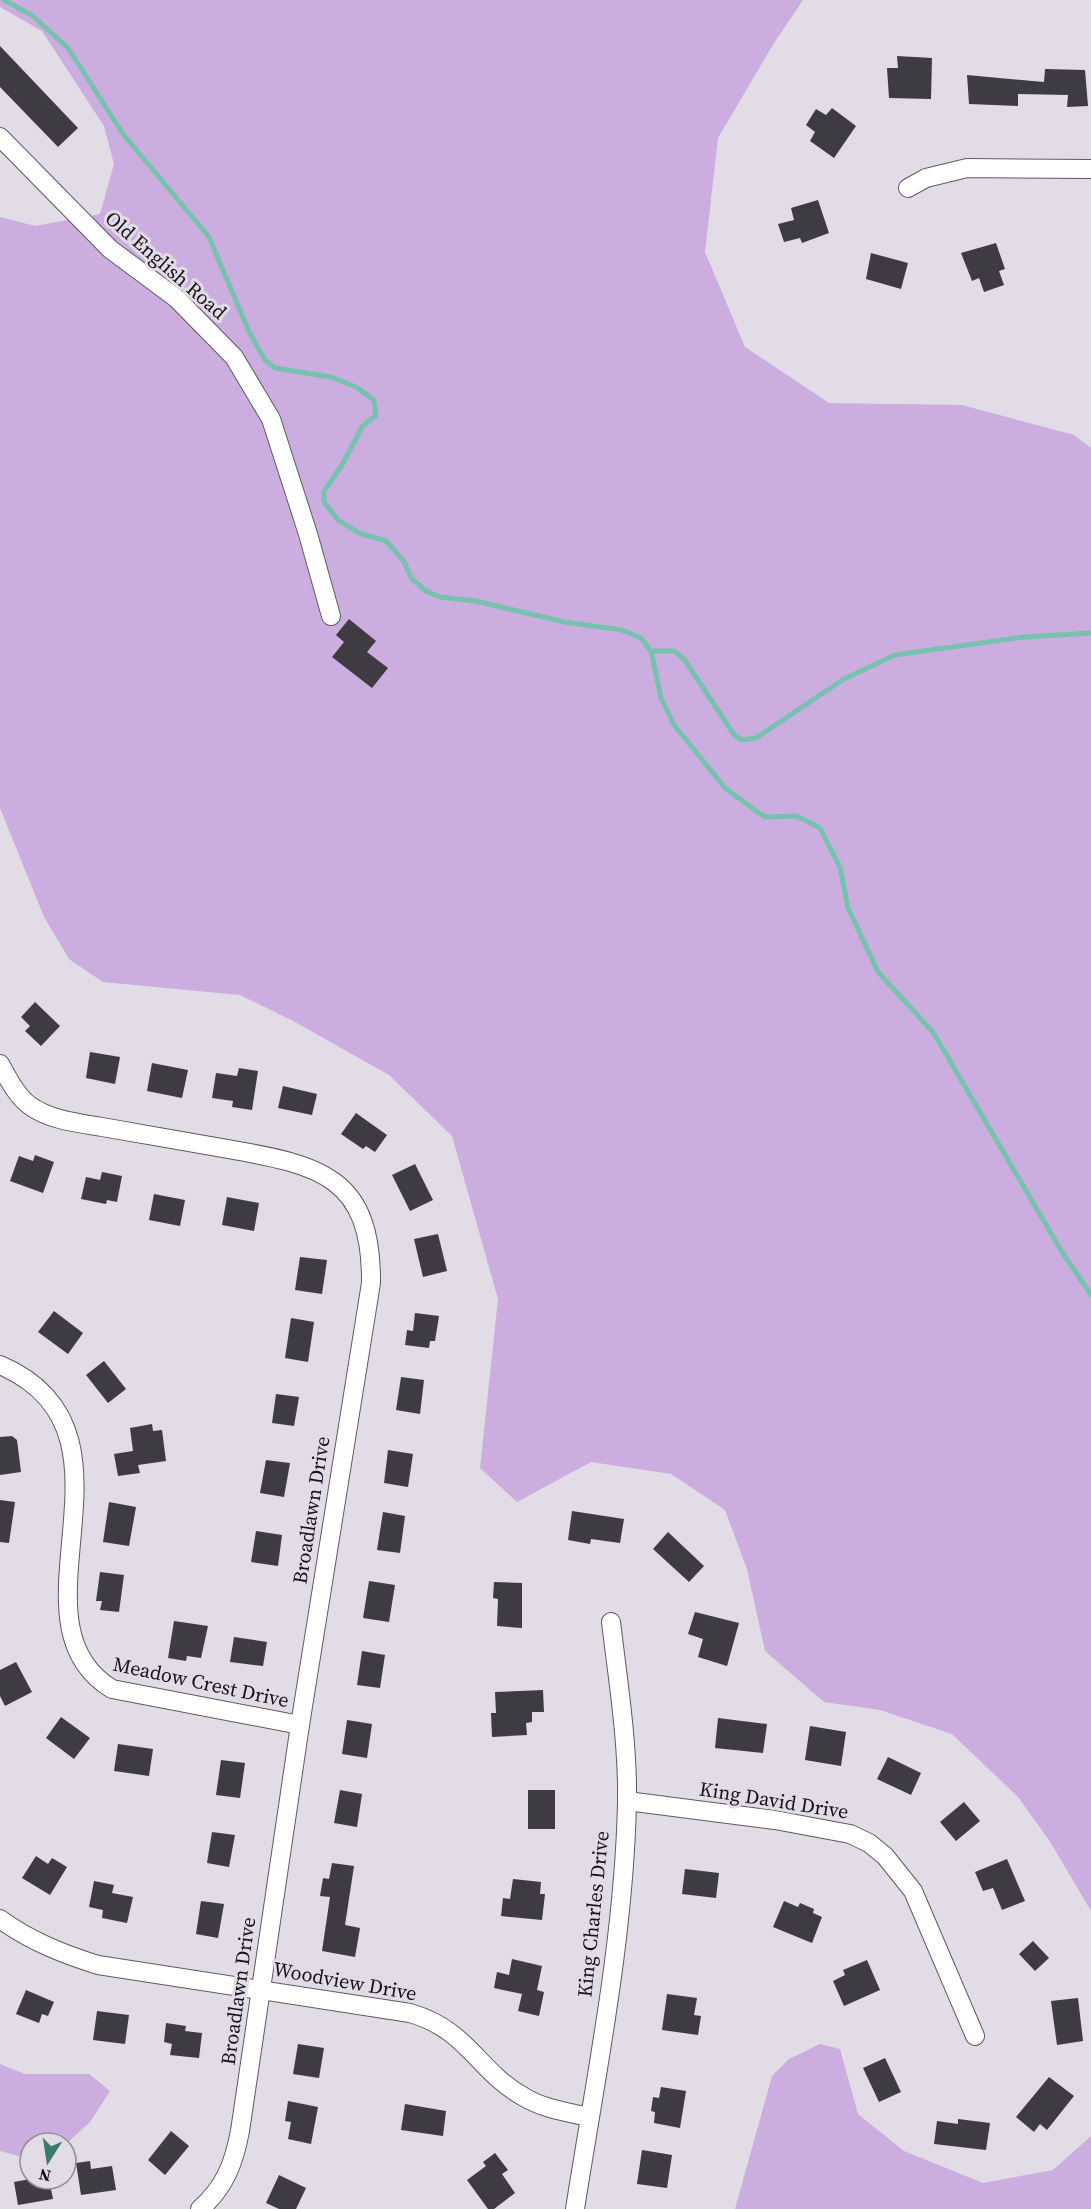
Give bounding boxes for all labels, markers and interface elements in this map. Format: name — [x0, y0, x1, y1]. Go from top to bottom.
street label: Old English Road — [99, 204, 233, 326]
street label: Broadlawn Drive — [286, 1434, 336, 1586]
street label: Meadow Crest Drive — [110, 1650, 292, 1714]
street label: King David Drive — [697, 1774, 851, 1826]
street label: King Charles Drive — [570, 1829, 616, 1999]
street label: Broadlawn Drive — [214, 1915, 262, 2067]
street label: Woodview Drive — [271, 1955, 419, 2007]
north arrow — [18, 2131, 78, 2191]
text: N — [37, 2164, 53, 2188]

